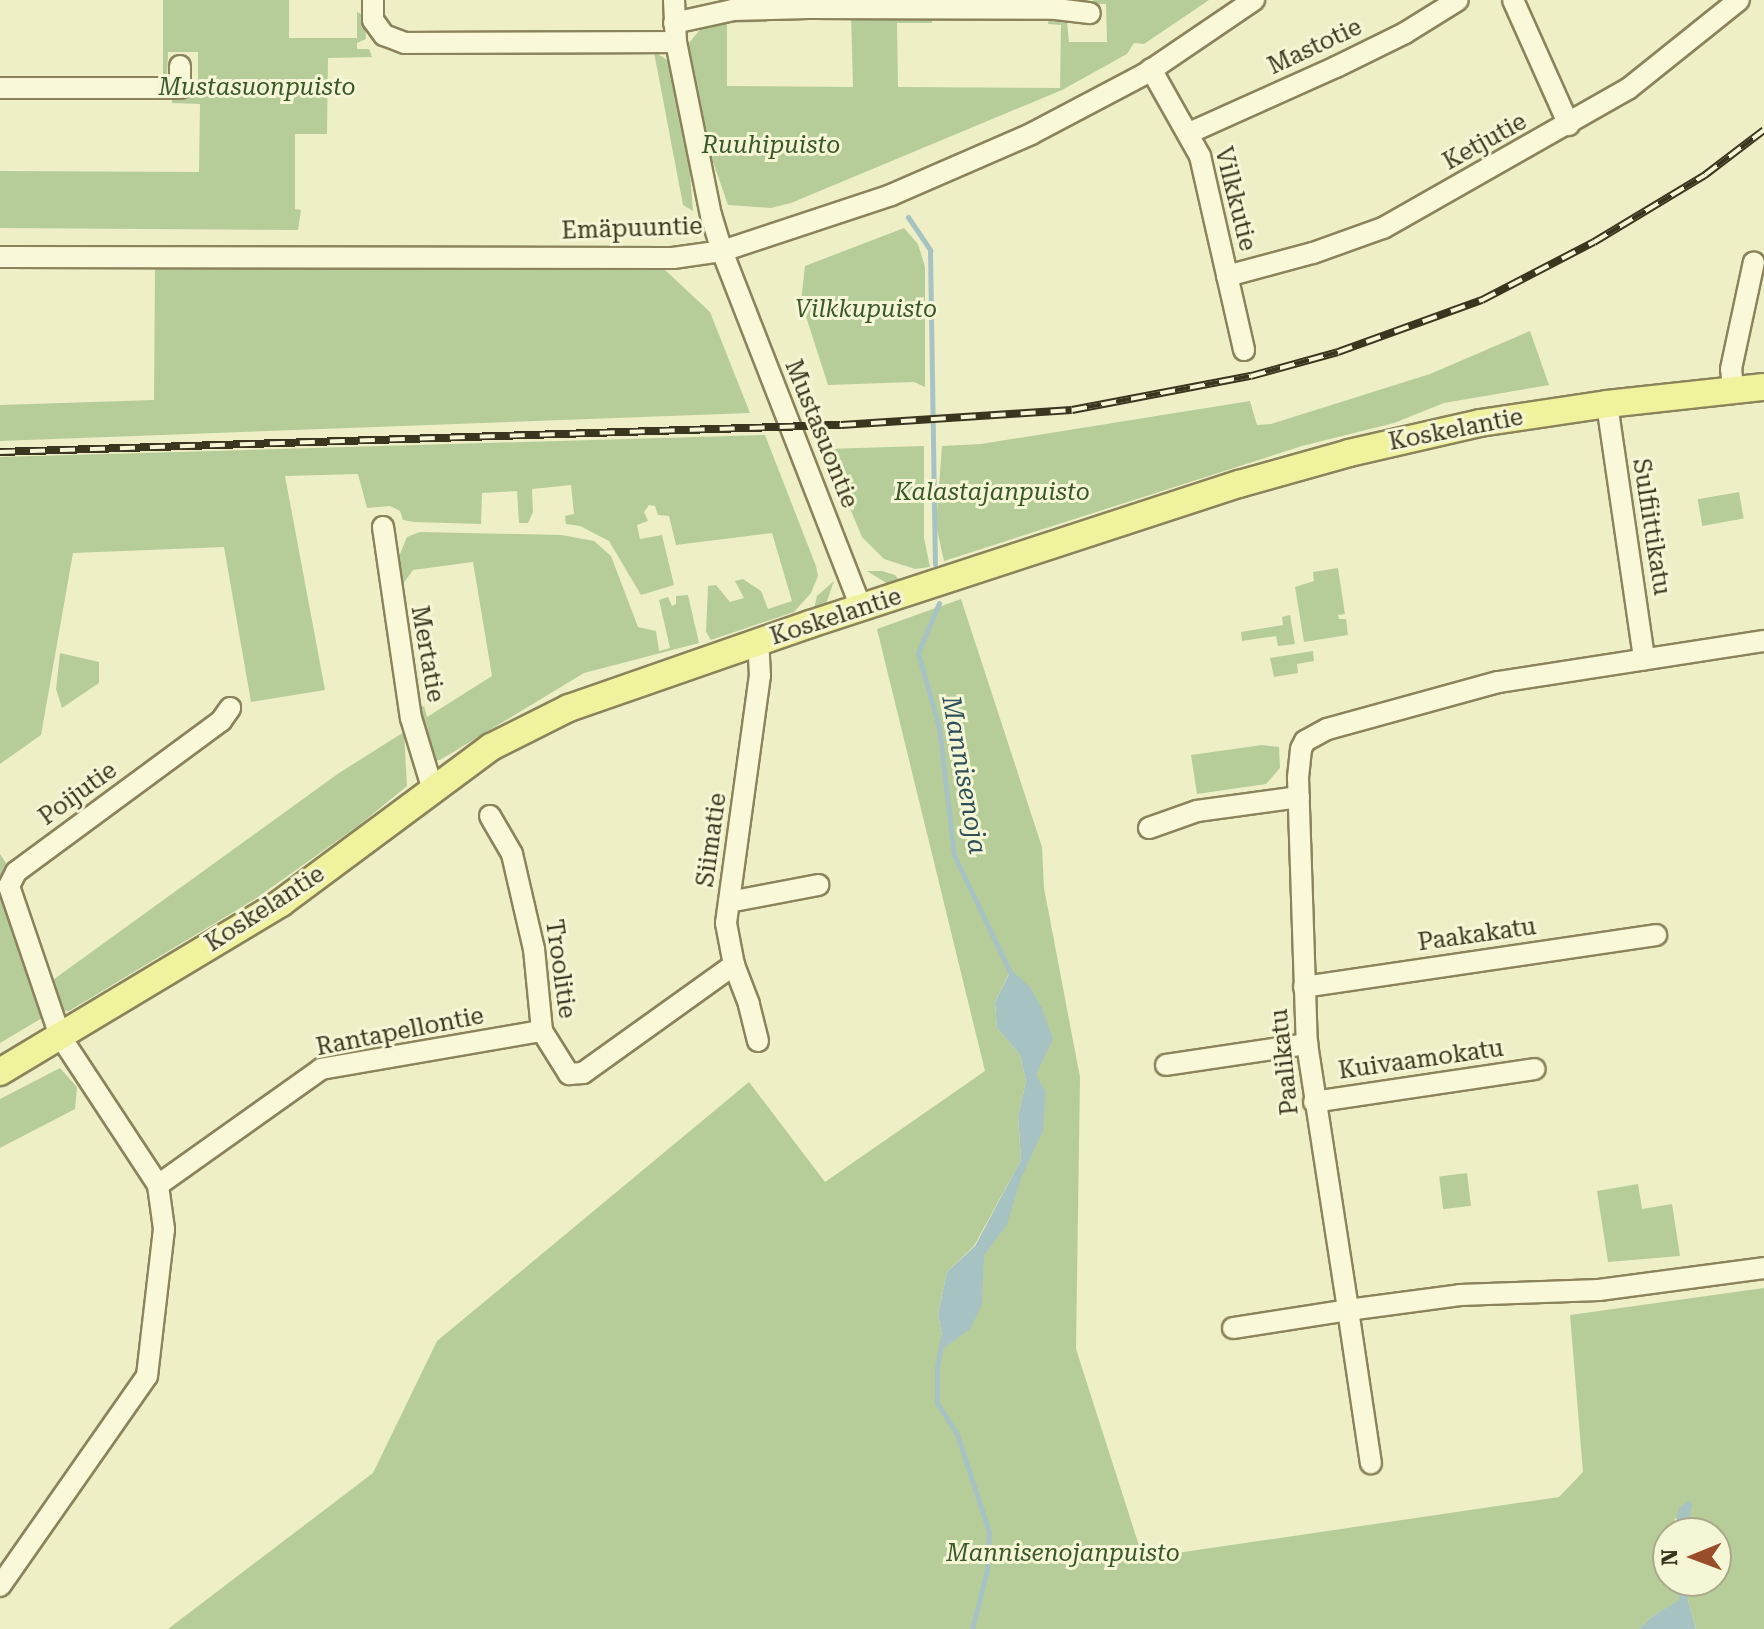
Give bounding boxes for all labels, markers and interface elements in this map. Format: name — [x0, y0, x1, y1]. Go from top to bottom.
street label: Mastotie — [1263, 13, 1367, 81]
park label: Mustasuonpuisto — [158, 74, 356, 102]
street label: Ketjutie — [1438, 107, 1532, 177]
park label: Ruuhipuisto — [702, 132, 840, 160]
street label: Vilkkutie — [1208, 144, 1262, 254]
street label: Emäpuuntie — [561, 212, 703, 246]
park label: Vilkkupuisto — [795, 296, 937, 324]
street label: Mustasuontie — [778, 356, 864, 512]
street label: Koskelantie — [1386, 403, 1526, 457]
street label: Sulfiittikatu — [1626, 457, 1676, 597]
park label: Kalastajanpuisto — [894, 479, 1090, 507]
street label: Koskelantie — [767, 582, 905, 652]
street label: Mertatie — [404, 604, 450, 704]
water label: Mannisenoja — [935, 693, 993, 857]
street label: Poijutie — [33, 756, 123, 832]
street label: Siimatie — [691, 791, 733, 889]
street label: Koskelantie — [200, 860, 330, 958]
street label: Paakakatu — [1416, 912, 1538, 958]
street label: Troolitie — [539, 918, 581, 1020]
street label: Rantapellontie — [314, 1002, 486, 1062]
street label: Paalikatu — [1265, 1007, 1305, 1117]
street label: Kuivaamokatu — [1337, 1034, 1505, 1086]
north arrow — [1652, 1517, 1732, 1597]
park label: Mannisenojanpuisto — [946, 1540, 1180, 1568]
text: N — [1657, 1549, 1682, 1566]

